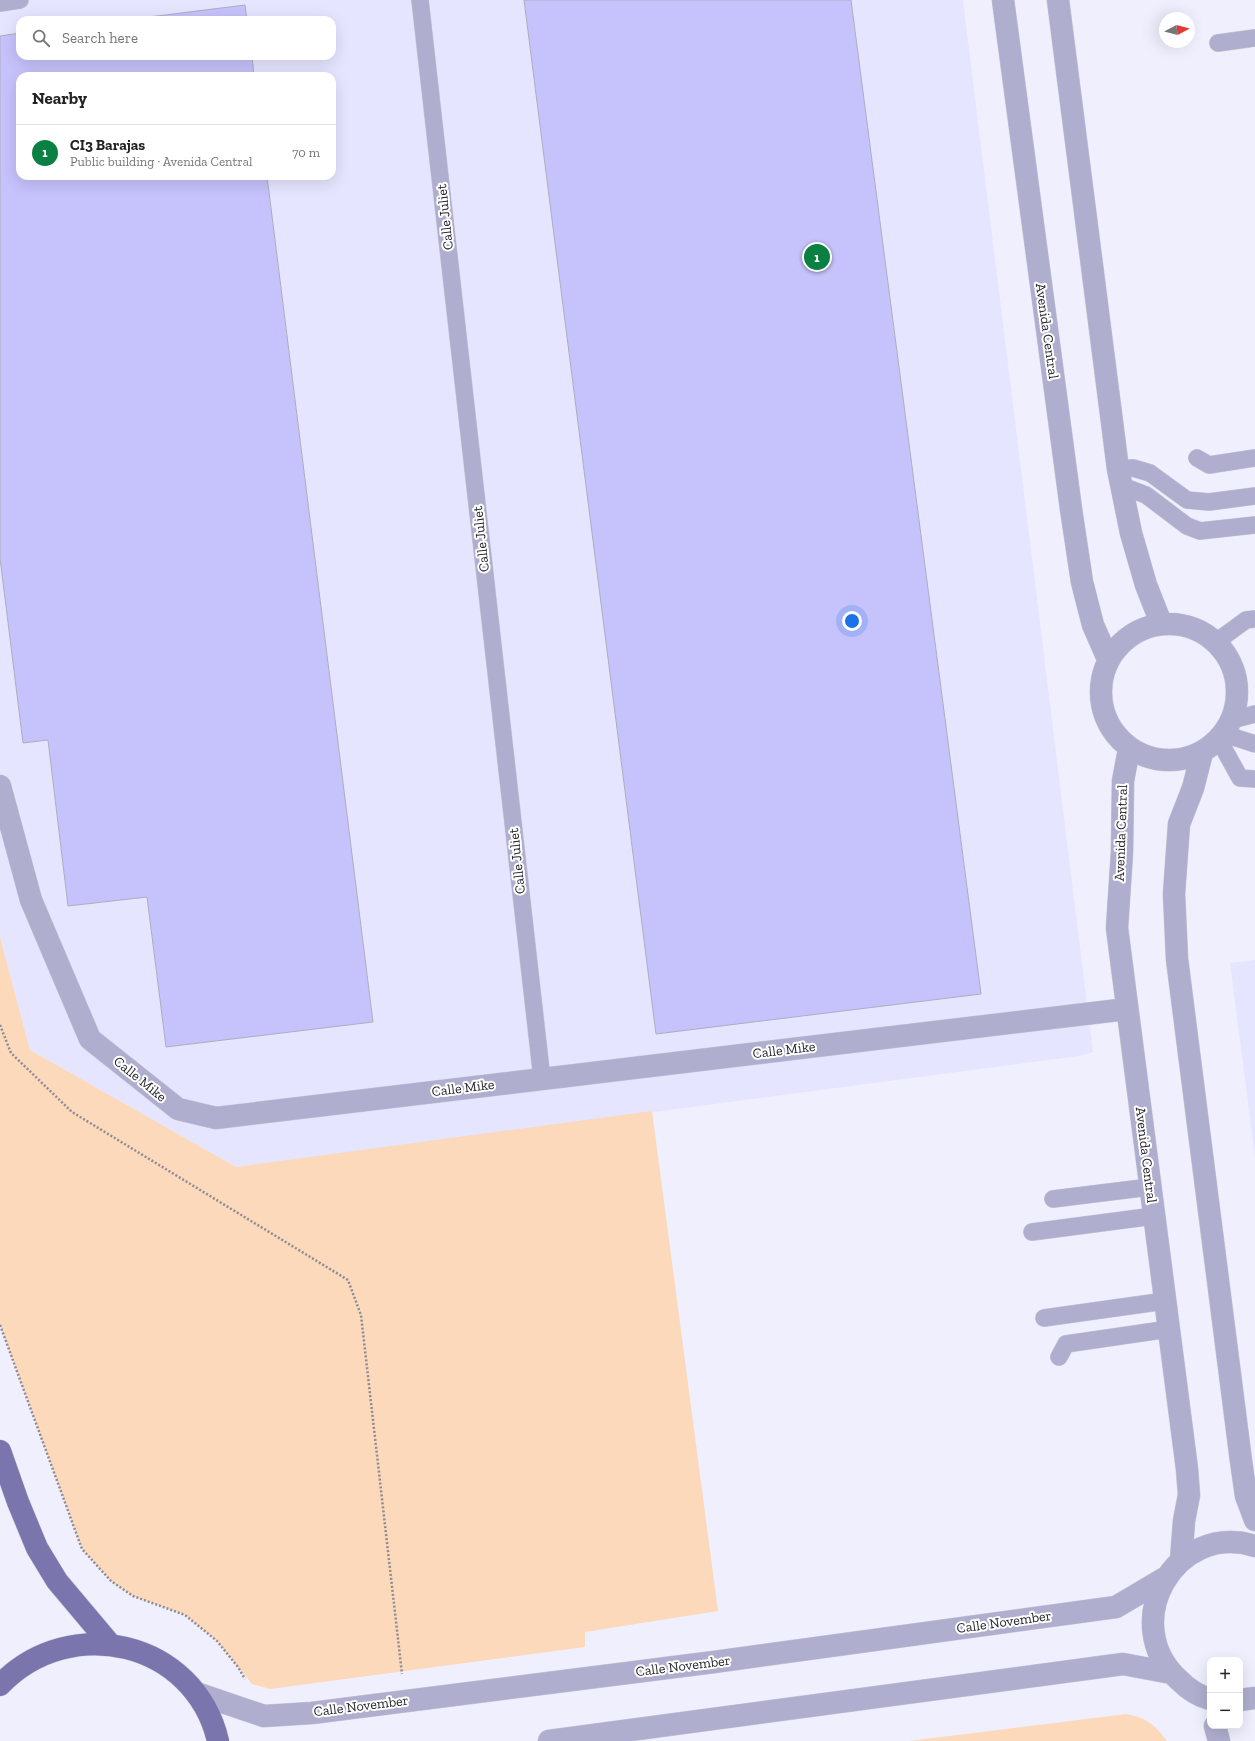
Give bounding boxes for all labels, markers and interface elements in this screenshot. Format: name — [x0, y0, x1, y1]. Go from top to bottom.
north arrow — [1159, 12, 1195, 48]
search box — [16, 16, 336, 60]
icon: search — [30, 27, 52, 49]
text: Search here — [62, 29, 138, 47]
text: Nearby — [32, 88, 87, 108]
text: CI3 Barajas — [70, 136, 145, 154]
text: 1 — [42, 145, 48, 160]
text: 70 m — [292, 145, 320, 160]
text: Public building · Avenida Central — [70, 154, 253, 169]
street label: Calle Juliet — [433, 182, 457, 251]
pin: 1 — [804, 242, 830, 272]
street label: Avenida Central — [1032, 282, 1062, 380]
street label: Calle Juliet — [469, 504, 493, 573]
your location — [842, 611, 862, 631]
street label: Avenida Central — [1111, 784, 1131, 882]
street label: Calle Juliet — [505, 826, 529, 895]
street label: Calle Mike — [752, 1038, 817, 1062]
street label: Calle Mike — [110, 1053, 170, 1106]
street label: Calle Mike — [431, 1076, 496, 1100]
street label: Avenida Central — [1132, 1106, 1160, 1204]
street label: Calle November — [956, 1607, 1053, 1637]
street label: Calle November — [635, 1652, 732, 1680]
map controls — [1207, 1657, 1243, 1729]
button: + — [1207, 1657, 1243, 1693]
street label: Calle November — [313, 1692, 410, 1720]
button: − — [1207, 1693, 1243, 1729]

